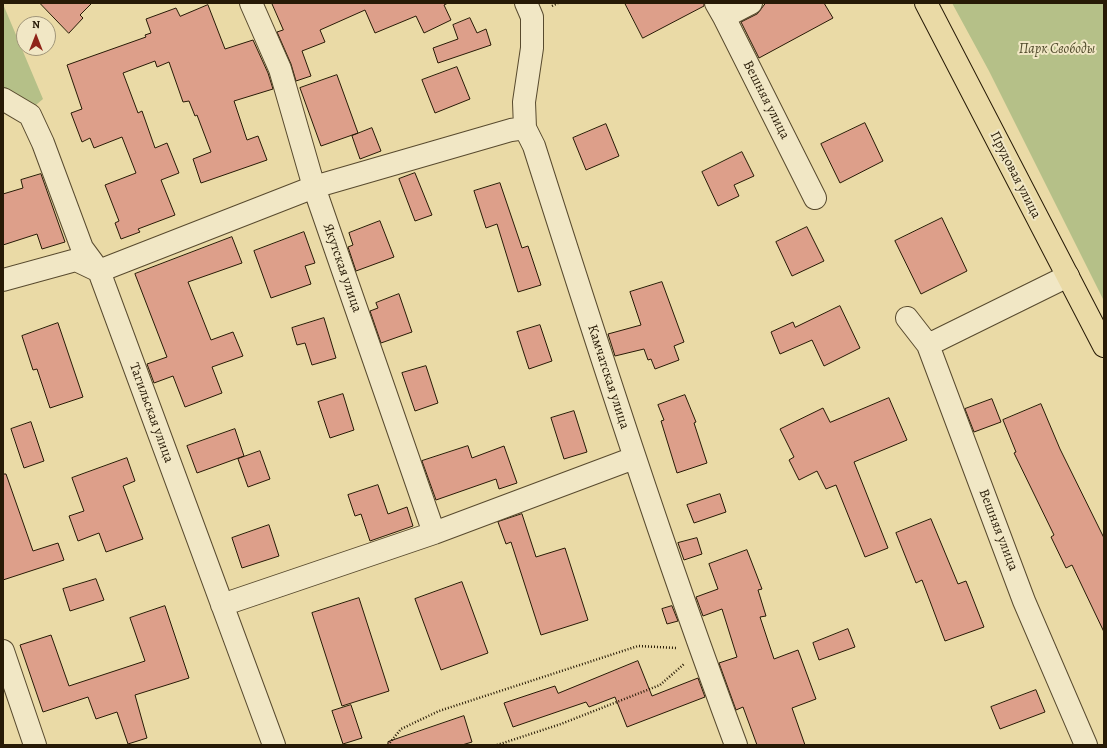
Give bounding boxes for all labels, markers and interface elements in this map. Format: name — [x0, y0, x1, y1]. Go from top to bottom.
north arrow — [16, 16, 56, 56]
text: N — [32, 17, 40, 32]
park label: Парк Свободы — [1019, 42, 1095, 58]
street label: Вешняя улица — [739, 58, 793, 142]
street label: Прудовая улица — [986, 129, 1044, 221]
street label: Якутская улица — [319, 221, 365, 315]
street label: Камчатская улица — [583, 323, 633, 431]
street label: Тагильская улица — [125, 361, 177, 465]
street label: Вешняя улица — [975, 487, 1021, 573]

